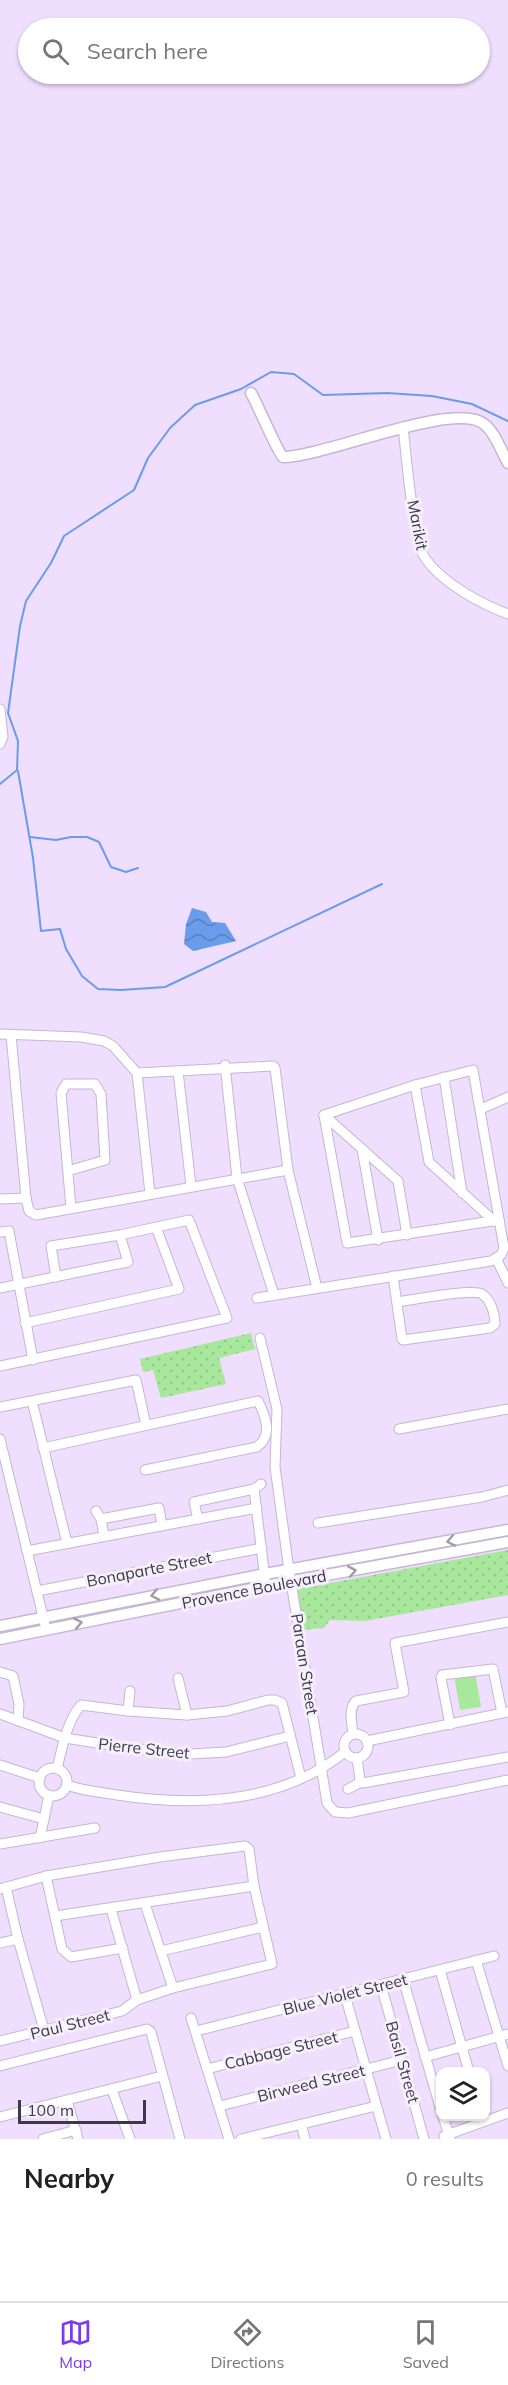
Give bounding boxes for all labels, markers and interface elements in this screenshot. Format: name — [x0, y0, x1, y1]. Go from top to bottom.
search box — [18, 18, 490, 84]
icon: search — [39, 35, 72, 68]
text: Search here — [87, 37, 208, 65]
street label: Marikit — [403, 498, 433, 552]
one-way arrow — [446, 1534, 456, 1547]
street label: Bonaparte Street — [85, 1547, 214, 1591]
street label: Provence Boulevard — [180, 1565, 328, 1613]
one-way arrow — [347, 1565, 357, 1578]
one-way arrow — [151, 1588, 161, 1601]
street label: Paraan Street — [287, 1612, 323, 1717]
one-way arrow — [73, 1617, 83, 1630]
street label: Pierre Street — [97, 1733, 191, 1763]
street label: Blue Violet Street — [281, 1969, 410, 2019]
street label: Paul Street — [28, 2004, 112, 2044]
street label: Basil Street — [382, 2019, 424, 2106]
street label: Cabbage Street — [222, 2026, 340, 2074]
street label: Birweed Street — [255, 2060, 367, 2106]
map controls — [436, 2067, 490, 2121]
button: layers — [436, 2067, 490, 2121]
scale bar — [18, 2097, 146, 2124]
text: 100 m — [27, 2100, 74, 2120]
text: Nearby — [24, 2162, 114, 2195]
text: 0 results — [406, 2166, 484, 2191]
tab: Map — [59, 2316, 92, 2372]
tab: Directions — [210, 2316, 284, 2372]
tab: Saved — [403, 2316, 449, 2372]

